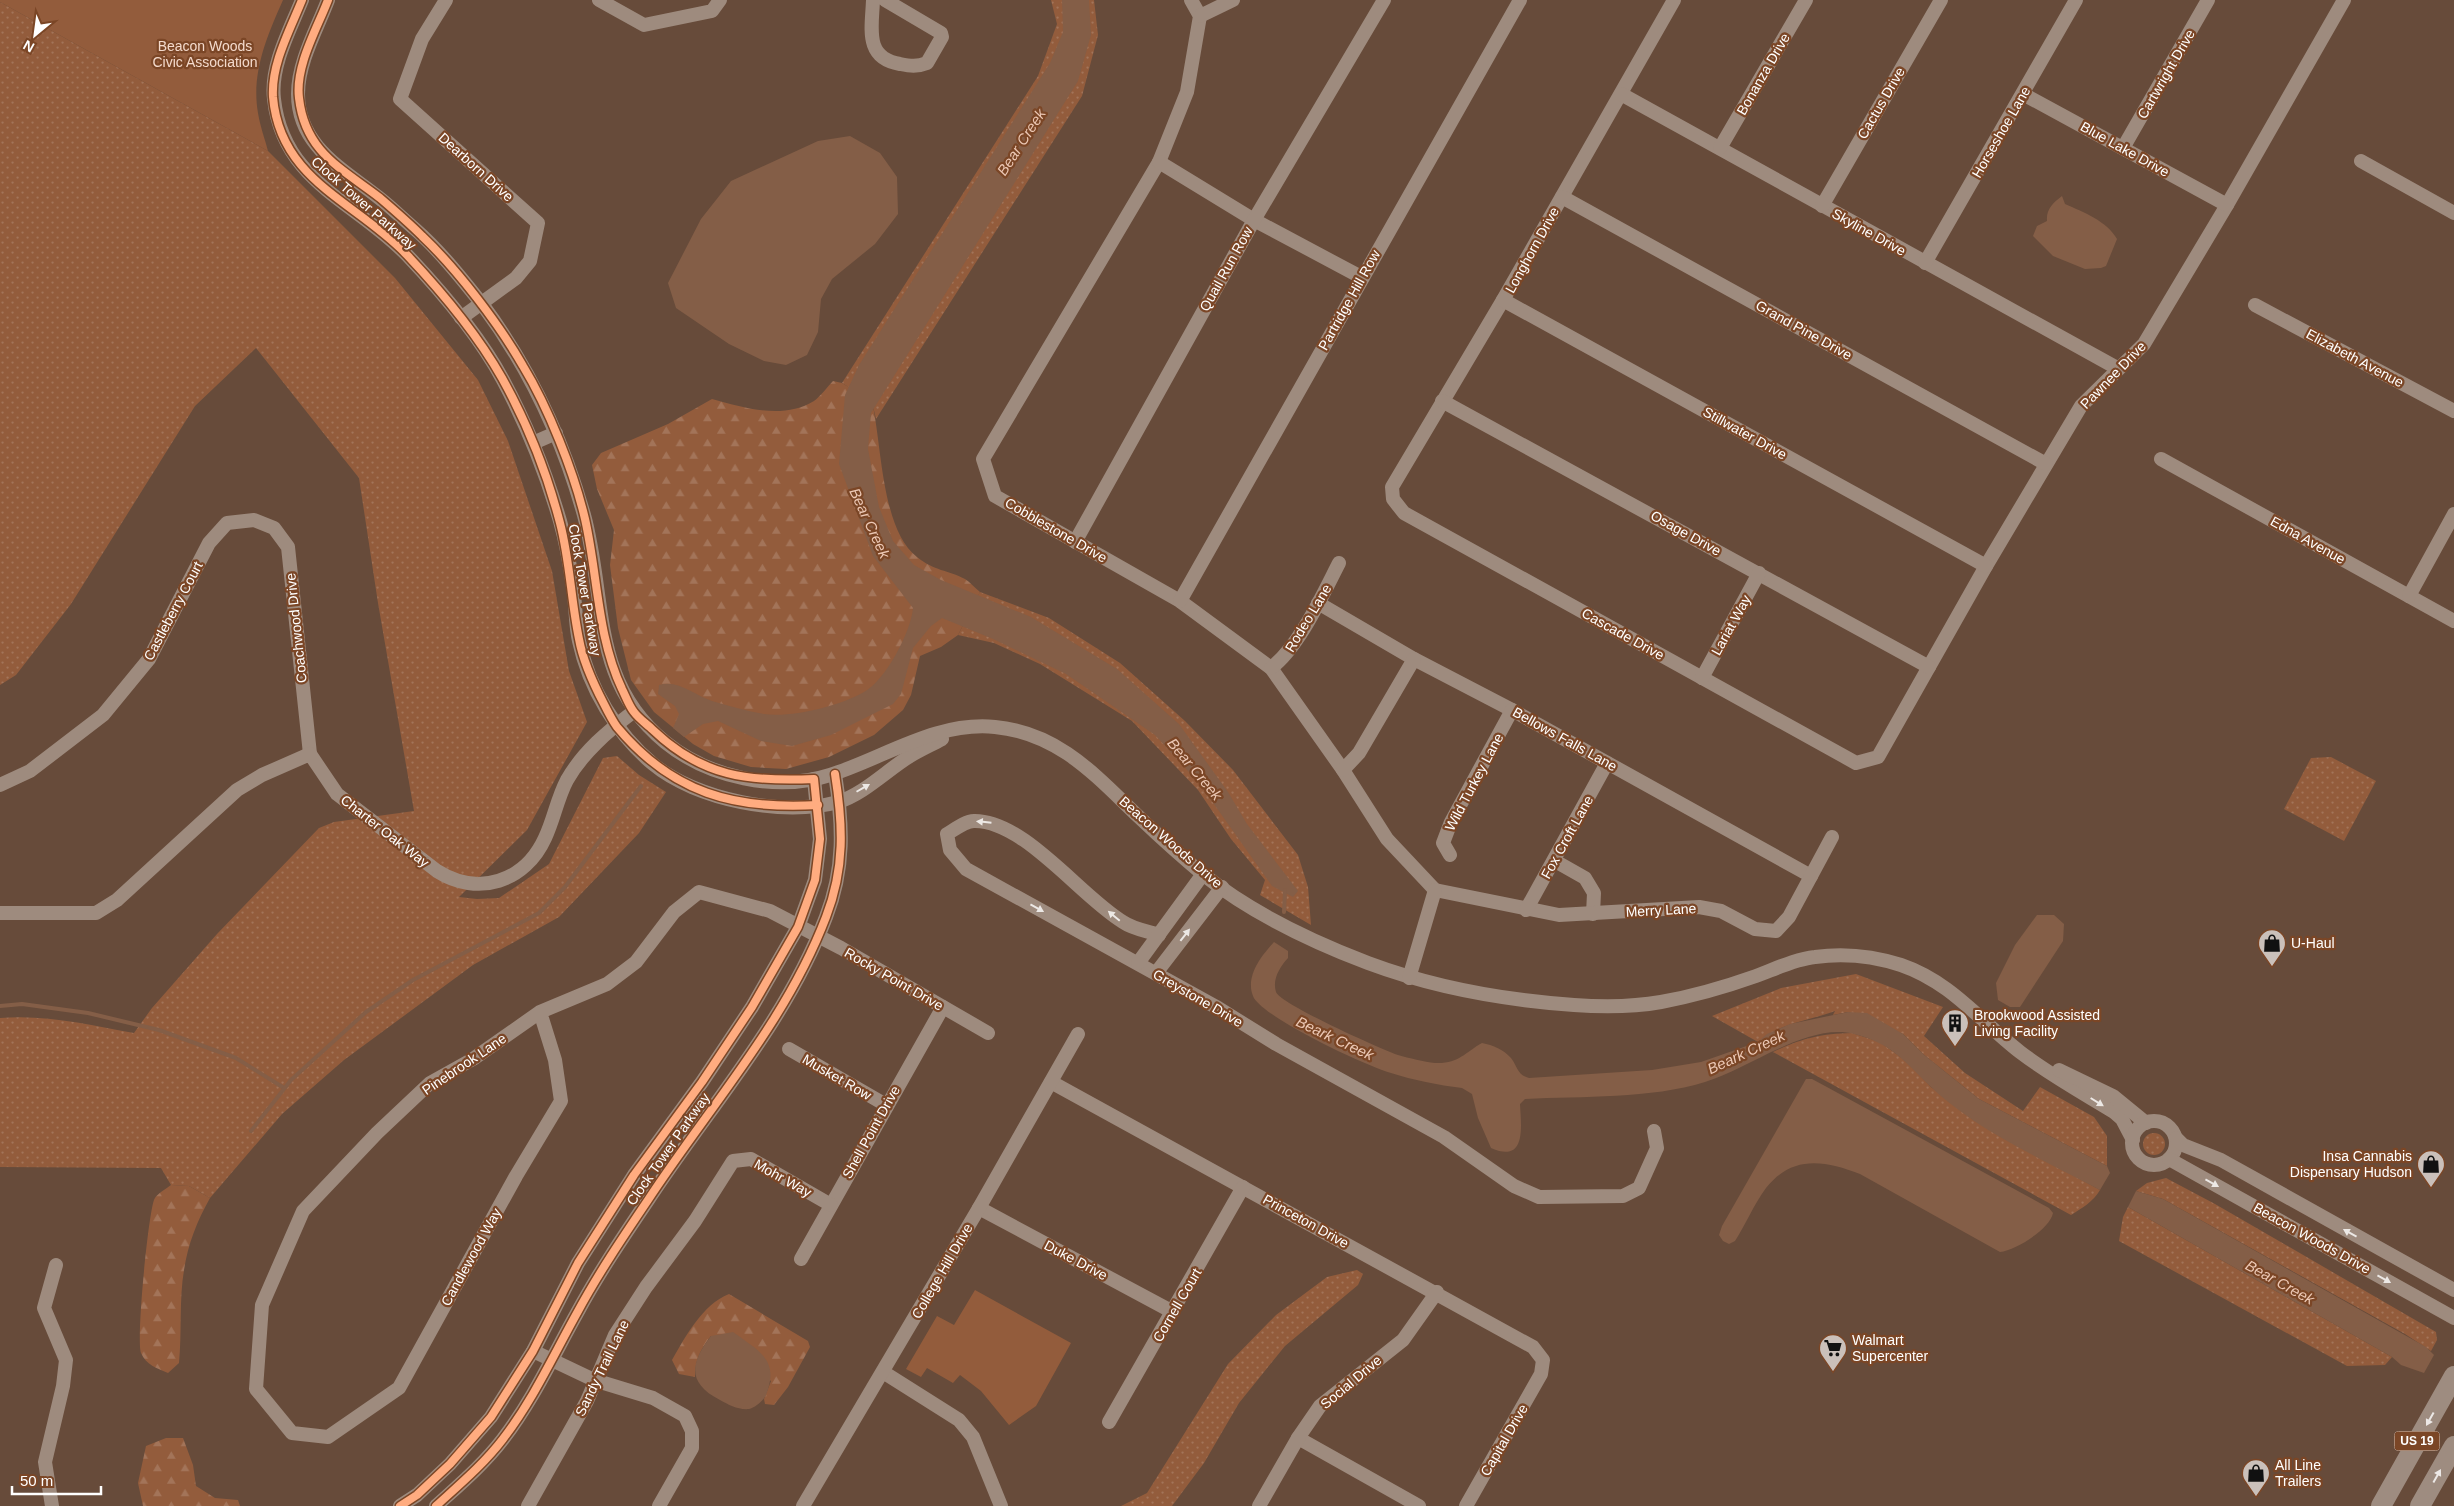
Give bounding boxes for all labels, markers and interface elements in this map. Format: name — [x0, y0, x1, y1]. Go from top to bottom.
north arrow — [10, 10, 60, 60]
street label: Cartwright Drive — [2134, 26, 2198, 121]
street label: Bonanza Drive — [1733, 30, 1793, 118]
text: N — [20, 37, 37, 56]
park label: Beacon Woods Civic Association — [152, 38, 258, 70]
street label: Cactus Drive — [1854, 64, 1908, 142]
street label: Horseshoe Lane — [1968, 83, 2034, 180]
water label: Bear Creek — [993, 104, 1050, 178]
street label: Blue Lake Drive — [2078, 118, 2172, 180]
street label: Dearborn Drive — [435, 129, 517, 205]
street label: Clock Tower Parkway — [308, 153, 420, 253]
street label: Longhorn Drive — [1502, 204, 1562, 296]
street label: Skyline Drive — [1829, 205, 1909, 259]
street label: Quail Run Row — [1196, 223, 1256, 314]
street label: Partridge Hill Row — [1315, 246, 1384, 353]
street label: Grand Pine Drive — [1753, 297, 1855, 363]
street label: Elizabeth Avenue — [2304, 326, 2407, 390]
street label: Pawnee Drive — [2077, 338, 2149, 412]
street label: Stillwater Drive — [1700, 403, 1790, 463]
water label: Bear Creek — [846, 485, 894, 562]
street label: Cobblestone Drive — [1002, 494, 1110, 566]
street label: Osage Drive — [1648, 507, 1724, 559]
street label: Edna Avenue — [2268, 513, 2348, 567]
street label: Clock Tower Parkway — [566, 523, 604, 657]
street label: Castleberry Court — [140, 559, 206, 663]
street label: Coachwood Drive — [282, 572, 310, 684]
street label: Rodeo Lane — [1281, 581, 1335, 655]
street label: Lariat Way — [1708, 592, 1754, 658]
street label: Cascade Drive — [1579, 605, 1667, 663]
street label: Bellows Falls Lane — [1510, 704, 1620, 774]
street label: Wild Turkey Lane — [1442, 730, 1507, 834]
water label: Bear Creek — [1164, 734, 1227, 805]
one-way arrow — [856, 784, 869, 793]
street label: Charter Oak Way — [338, 792, 432, 870]
street label: Fox Croft Lane — [1538, 792, 1597, 881]
street label: Beacon Woods Drive — [1116, 793, 1226, 891]
one-way arrow — [975, 818, 991, 826]
street label: Merry Lane — [1625, 900, 1697, 920]
one-way arrow — [1030, 904, 1045, 912]
one-way arrow — [1108, 910, 1121, 921]
one-way arrow — [1180, 928, 1191, 941]
shop icon: U-Haul — [2257, 928, 2287, 967]
place label: U-Haul — [2291, 935, 2335, 951]
street label: Rocky Point Drive — [842, 944, 946, 1014]
street label: Greystone Drive — [1150, 966, 1246, 1030]
place label: Brookwood Assisted Living Facility — [1974, 1007, 2100, 1039]
building icon: Brookwood Assisted Living Facility — [1940, 1008, 1970, 1047]
water label: Beark Creek — [1294, 1013, 1378, 1064]
water label: Beark Creek — [1705, 1026, 1789, 1077]
street label: Pinebrook Lane — [419, 1030, 509, 1098]
street label: Musket Row — [800, 1051, 875, 1104]
street label: Shell Point Drive — [839, 1083, 903, 1181]
street label: Clock Tower Parkway — [623, 1090, 713, 1208]
one-way arrow — [2090, 1097, 2104, 1106]
place label: Insa Cannabis Dispensary Hudson — [2290, 1148, 2412, 1180]
shop icon: Insa Cannabis Dispensary Hudson — [2416, 1149, 2446, 1188]
street label: Mohr Way — [751, 1156, 815, 1200]
one-way arrow — [2205, 1179, 2219, 1187]
street label: Princeton Drive — [1260, 1191, 1352, 1251]
street label: Beacon Woods Drive — [2251, 1199, 2373, 1277]
street label: Candlewood Way — [438, 1205, 504, 1309]
street label: College Hill Drive — [908, 1220, 976, 1321]
one-way arrow — [2343, 1229, 2357, 1237]
street label: Duke Drive — [1042, 1237, 1111, 1283]
water label: Bear Creek — [2243, 1256, 2319, 1309]
street label: Cornell Court — [1149, 1265, 1205, 1345]
one-way arrow — [2378, 1274, 2391, 1283]
street label: Sandy Trail Lane — [572, 1317, 632, 1419]
place label: Walmart Supercenter — [1852, 1332, 1929, 1364]
supermarket icon: Walmart Supercenter — [1818, 1333, 1848, 1372]
street label: Social Drive — [1317, 1352, 1385, 1412]
street label: Capital Drive — [1477, 1401, 1531, 1479]
one-way arrow — [2426, 1411, 2434, 1426]
road number: US 19 — [2394, 1432, 2440, 1450]
place label: All Line Trailers — [2275, 1457, 2321, 1489]
shop icon: All Line Trailers — [2241, 1458, 2271, 1497]
scale bar — [12, 1464, 101, 1496]
one-way arrow — [2433, 1469, 2441, 1483]
text: 50 m — [20, 1472, 53, 1489]

